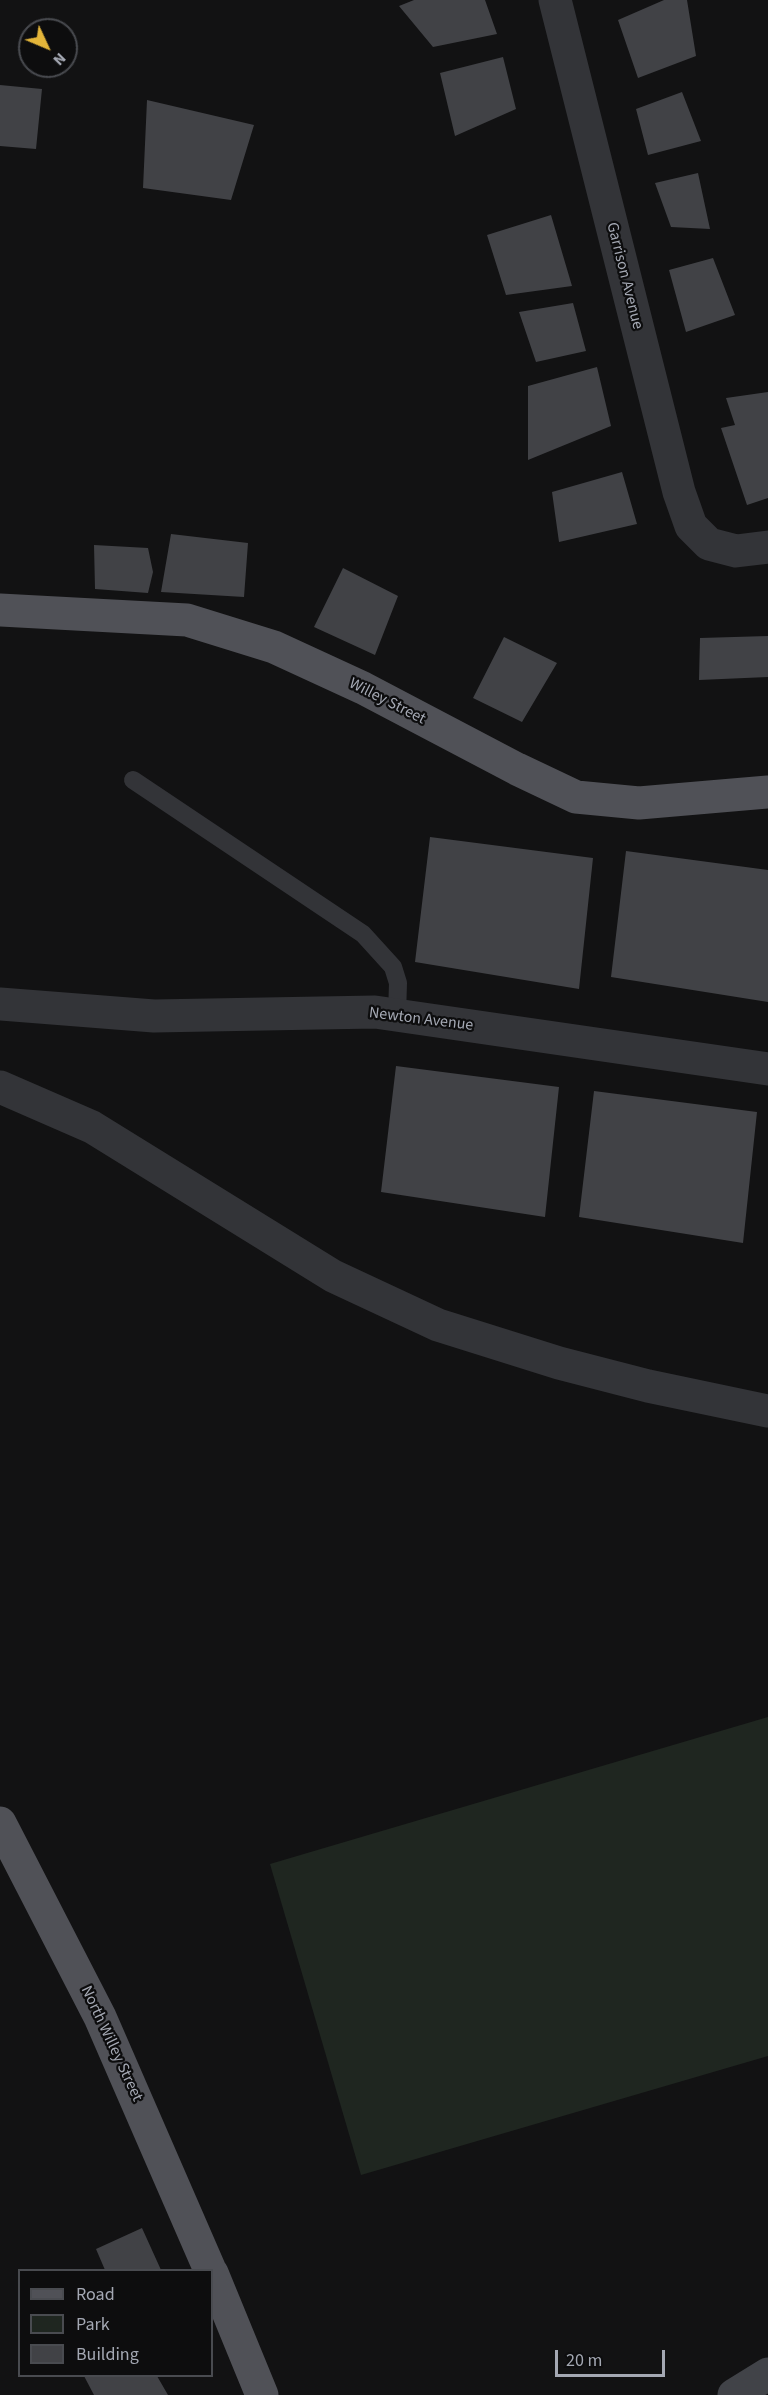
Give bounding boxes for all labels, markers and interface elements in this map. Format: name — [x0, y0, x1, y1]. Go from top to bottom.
north arrow — [18, 18, 78, 78]
text: N — [48, 48, 71, 71]
street label: Garrison Avenue — [601, 220, 647, 332]
street label: Willey Street — [345, 675, 429, 729]
street label: Newton Avenue — [368, 1004, 474, 1036]
street label: North Willey Street — [76, 1983, 146, 2105]
legend — [18, 2269, 213, 2377]
text: Road — [76, 2282, 115, 2307]
text: Park — [76, 2312, 110, 2337]
scale bar — [558, 2338, 668, 2376]
text: Building — [76, 2342, 139, 2367]
text: 20 m — [566, 2348, 602, 2373]

